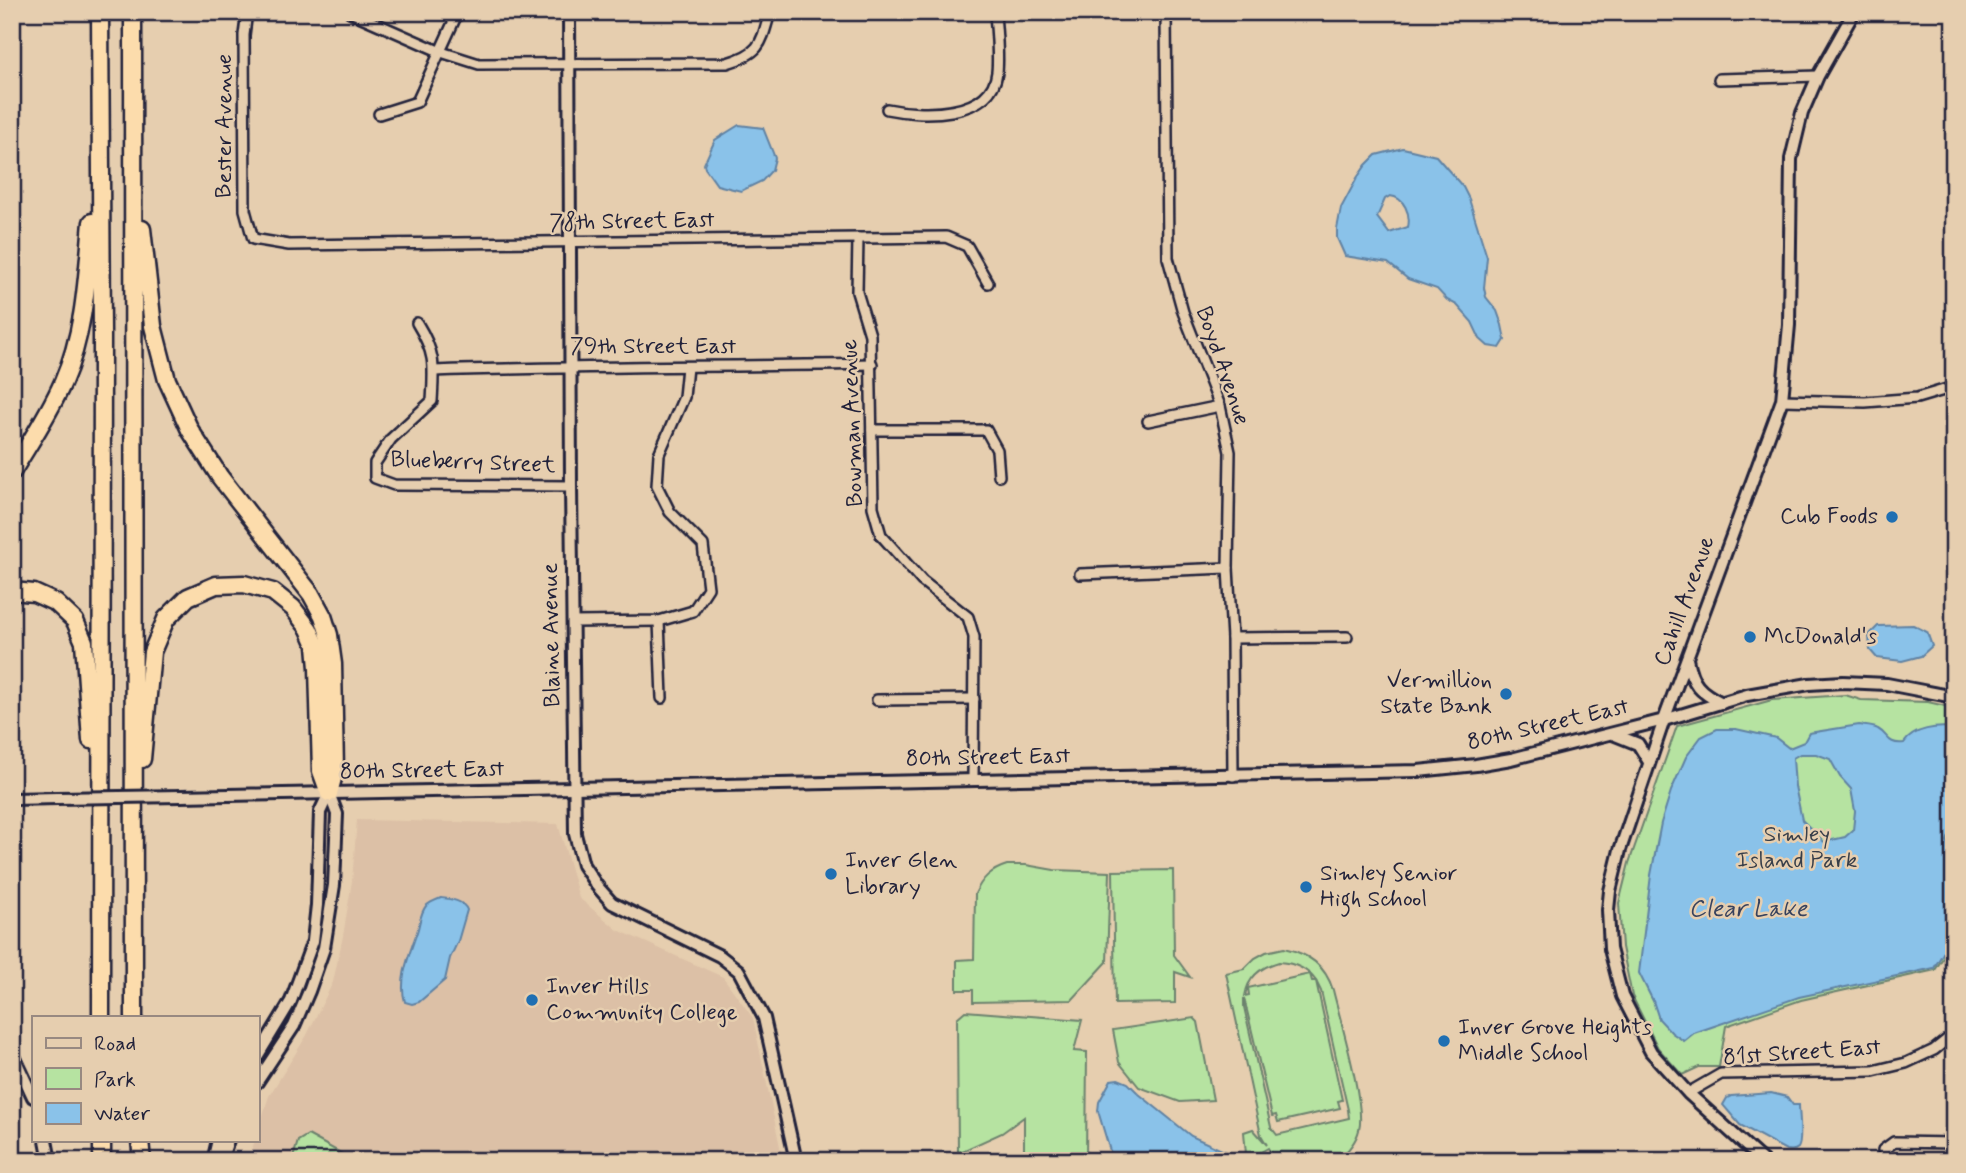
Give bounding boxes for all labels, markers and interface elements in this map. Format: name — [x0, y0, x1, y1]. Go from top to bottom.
street label: Bester Avenue — [210, 54, 240, 198]
street label: 78th Street East — [549, 206, 715, 238]
street label: Boyd Avenue — [1188, 303, 1256, 429]
street label: 79th Street East — [570, 332, 736, 362]
street label: Bowman Avenue — [835, 338, 871, 507]
street label: Blueberry Street — [390, 445, 556, 481]
place label: Cub Foods — [1780, 502, 1878, 532]
marker: Cub Foods — [1884, 509, 1900, 525]
street label: Cahill Avenue — [1648, 532, 1722, 670]
street label: Blaine Avenue — [536, 562, 568, 708]
place label: McDonald's — [1764, 622, 1877, 652]
marker: McDonald's — [1742, 629, 1758, 645]
place label: Vermillion State Bank — [1380, 666, 1492, 722]
marker: Vermillion State Bank — [1498, 686, 1514, 702]
street label: 80th Street East — [1464, 692, 1632, 758]
street label: 80th Street East — [905, 742, 1071, 774]
street label: 80th Street East — [339, 755, 505, 787]
park label: Simley Island Park — [1737, 820, 1857, 876]
place label: Inver Glen Library — [845, 846, 957, 902]
place label: Simley Senior High School — [1320, 859, 1458, 917]
marker: Inver Glen Library — [823, 866, 839, 882]
marker: Simley Senior High School — [1298, 879, 1314, 895]
water label: Clear Lake — [1689, 894, 1809, 925]
place label: Inver Hills Community College — [546, 972, 738, 1028]
marker: Inver Hills Community College — [524, 992, 540, 1008]
place label: Inver Grove Heights Middle School — [1458, 1013, 1652, 1069]
legend — [32, 1016, 259, 1142]
text: Road — [94, 1030, 136, 1058]
marker: Inver Grove Heights Middle School — [1436, 1033, 1452, 1049]
street label: 81st Street East — [1722, 1033, 1882, 1073]
text: Park — [94, 1066, 136, 1094]
text: Water — [94, 1100, 150, 1128]

